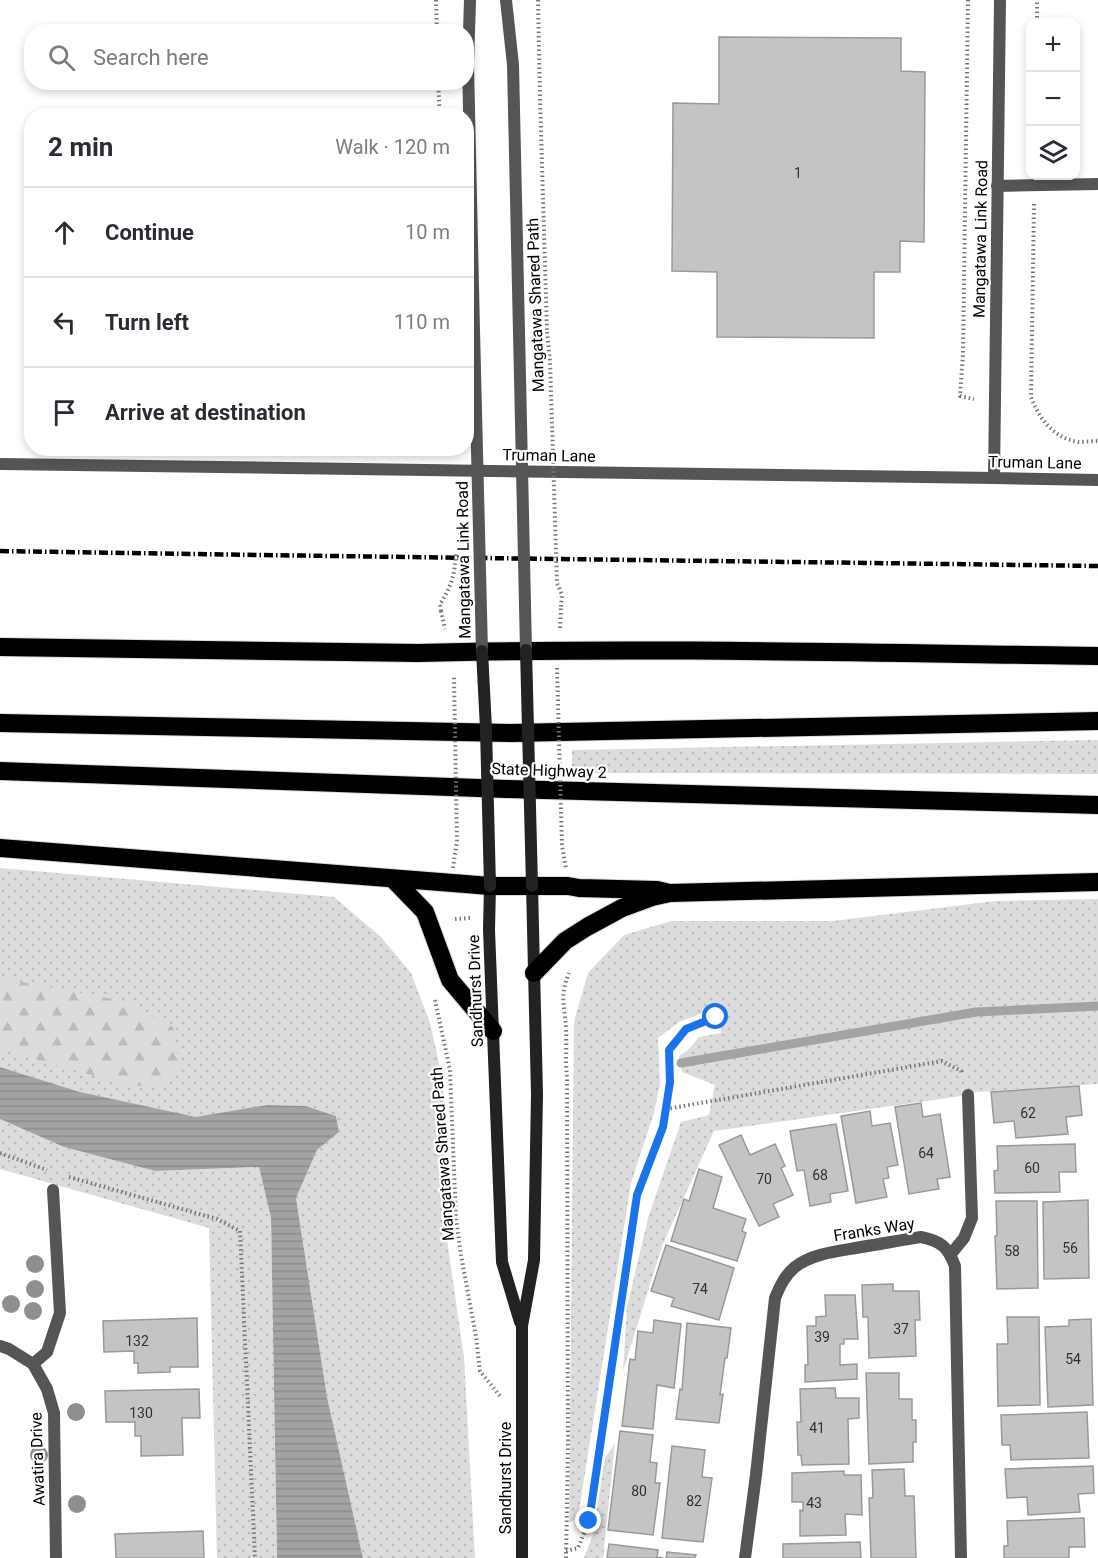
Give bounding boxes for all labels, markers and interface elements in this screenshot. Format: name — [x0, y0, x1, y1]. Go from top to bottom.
map controls — [1026, 18, 1080, 180]
button: + — [1026, 18, 1080, 72]
search box — [24, 24, 474, 90]
icon: search — [45, 41, 78, 74]
text: Search here — [93, 45, 209, 70]
button: − — [1026, 72, 1080, 126]
button: layers — [1026, 126, 1080, 180]
text: 2 min — [48, 132, 113, 162]
text: Walk · 120 m — [335, 135, 450, 159]
street label: Mangatawa Link Road — [970, 160, 991, 318]
house number: 1 — [794, 165, 802, 181]
icon: ahead — [48, 216, 81, 249]
street label: Mangatawa Shared Path — [523, 218, 548, 392]
text: Continue — [105, 220, 194, 245]
text: 10 m — [405, 220, 450, 244]
icon: left — [48, 306, 81, 339]
text: Turn left — [105, 310, 189, 335]
text: 110 m — [394, 310, 450, 334]
icon: arrive — [48, 396, 81, 429]
text: Arrive at destination — [105, 400, 306, 425]
street label: Truman Lane — [502, 445, 596, 466]
street label: Truman Lane — [988, 452, 1082, 473]
street label: Mangatawa Link Road — [453, 481, 474, 639]
street label: State Highway 2 — [491, 759, 607, 782]
street label: Sandhurst Drive — [464, 934, 487, 1048]
route start — [702, 1003, 728, 1029]
street label: Mangatawa Shared Path — [427, 1066, 458, 1242]
house number: 62 — [1020, 1105, 1036, 1121]
house number: 64 — [918, 1145, 934, 1161]
house number: 60 — [1024, 1160, 1040, 1176]
house number: 68 — [812, 1167, 828, 1183]
house number: 70 — [756, 1171, 772, 1187]
street label: Franks Way — [832, 1214, 916, 1245]
house number: 56 — [1062, 1240, 1078, 1256]
house number: 58 — [1004, 1243, 1020, 1259]
house number: 74 — [692, 1281, 708, 1297]
house number: 37 — [893, 1321, 909, 1337]
house number: 39 — [814, 1329, 830, 1345]
house number: 132 — [125, 1333, 149, 1349]
house number: 54 — [1065, 1351, 1081, 1367]
house number: 130 — [129, 1405, 153, 1421]
street label: Awatira Drive — [26, 1412, 49, 1506]
house number: 41 — [809, 1420, 825, 1436]
street label: Sandhurst Drive — [496, 1422, 515, 1534]
house number: 80 — [631, 1483, 647, 1499]
house number: 82 — [686, 1493, 702, 1509]
house number: 43 — [806, 1495, 822, 1511]
route end — [575, 1507, 601, 1533]

